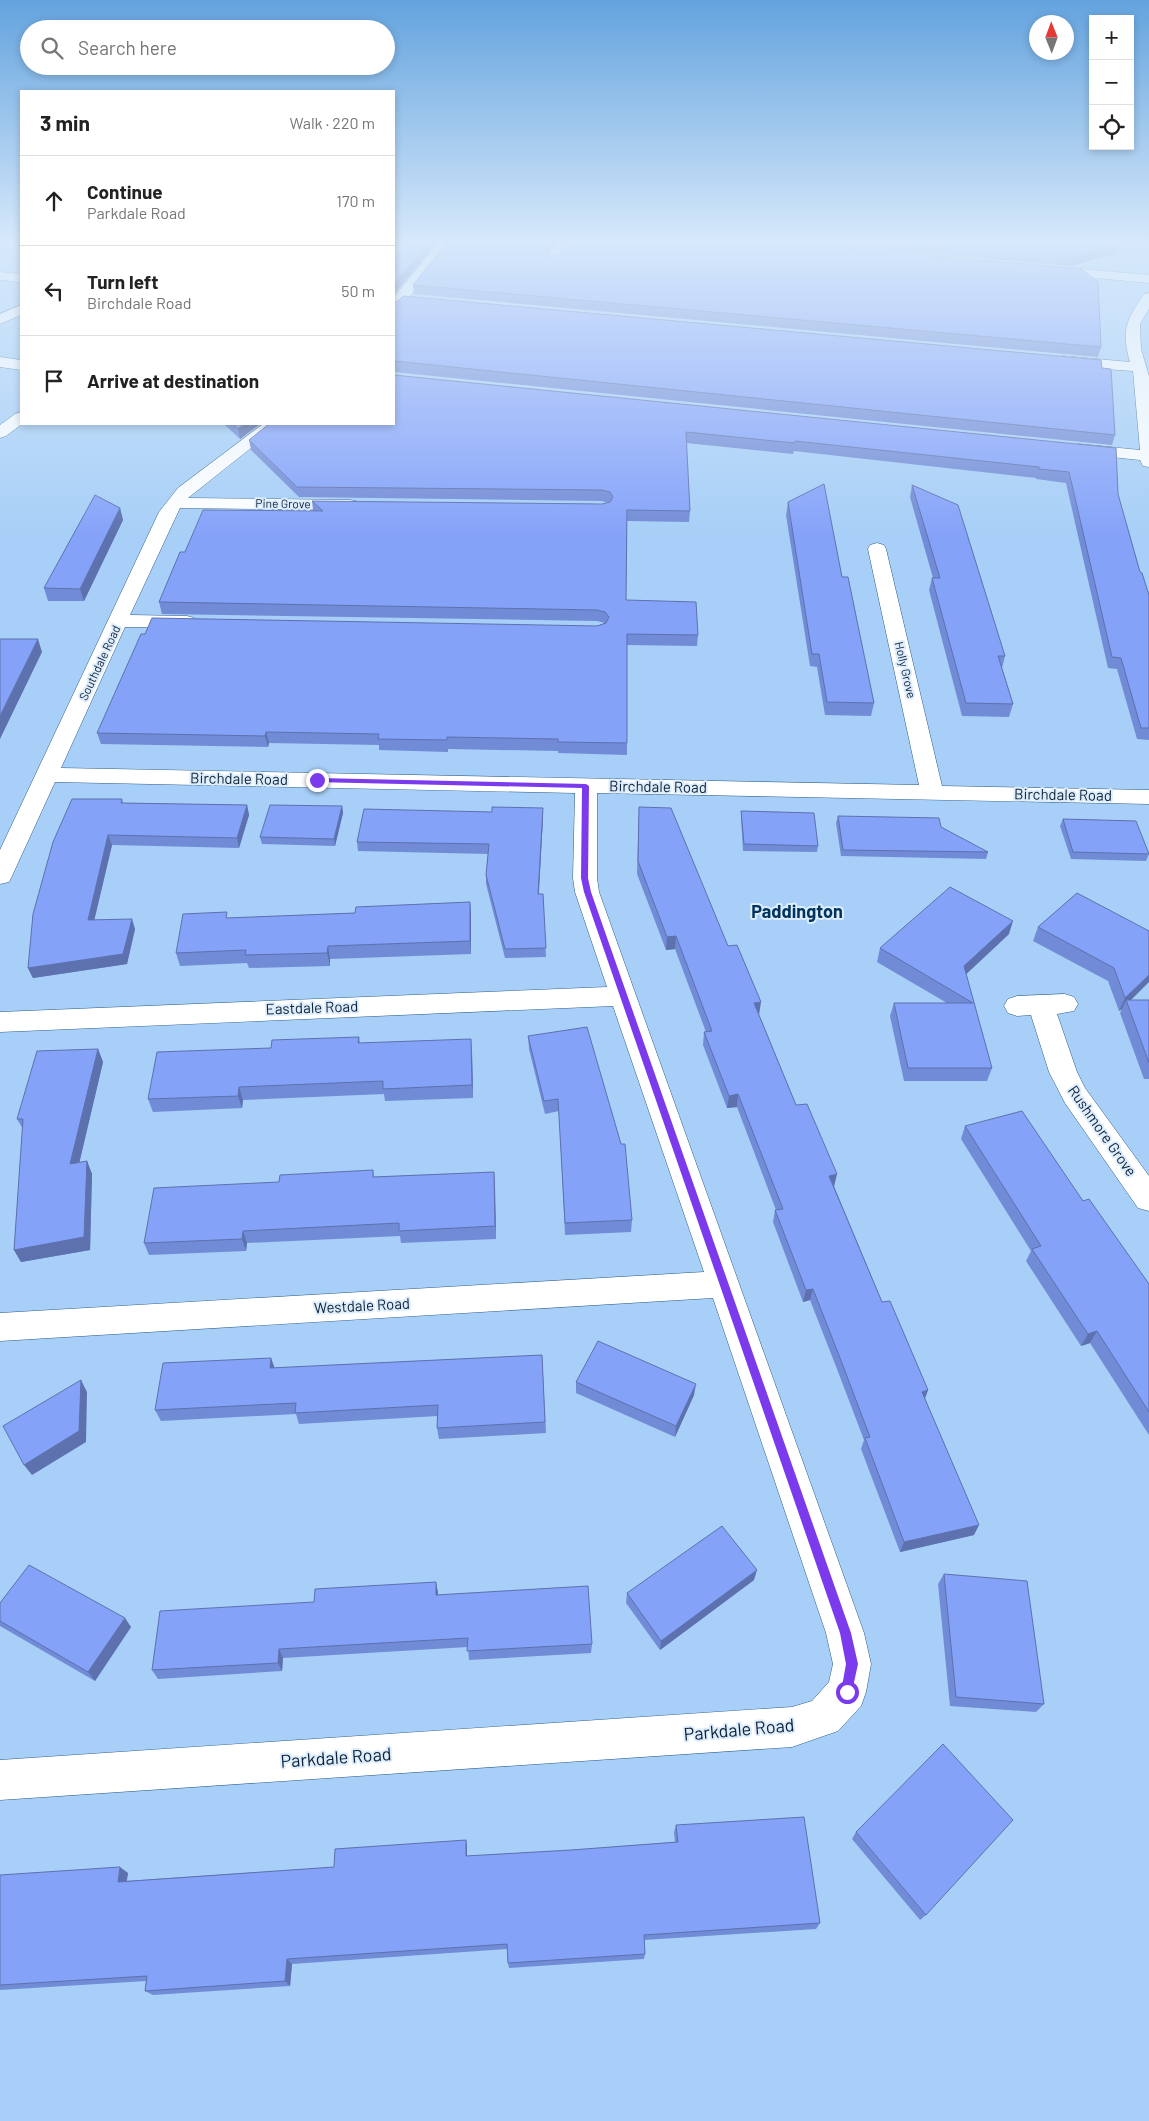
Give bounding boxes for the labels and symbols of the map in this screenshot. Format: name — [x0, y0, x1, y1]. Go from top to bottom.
north arrow — [1029, 15, 1074, 60]
street label: Pine Grove — [255, 496, 311, 510]
street label: Southdale Road — [76, 623, 123, 702]
street label: Holly Grove — [893, 640, 919, 699]
street label: Birchdale Road — [190, 768, 288, 788]
route end — [306, 769, 329, 792]
street label: Birchdale Road — [609, 776, 707, 796]
street label: Birchdale Road — [1014, 784, 1112, 804]
district label: Paddington — [751, 900, 843, 922]
street label: Eastdale Road — [265, 996, 359, 1018]
street label: Rushmore Grove — [1065, 1082, 1141, 1179]
street label: Westdale Road — [313, 1293, 410, 1317]
route start — [836, 1681, 859, 1704]
street label: Parkdale Road — [683, 1713, 795, 1745]
street label: Parkdale Road — [280, 1742, 392, 1772]

